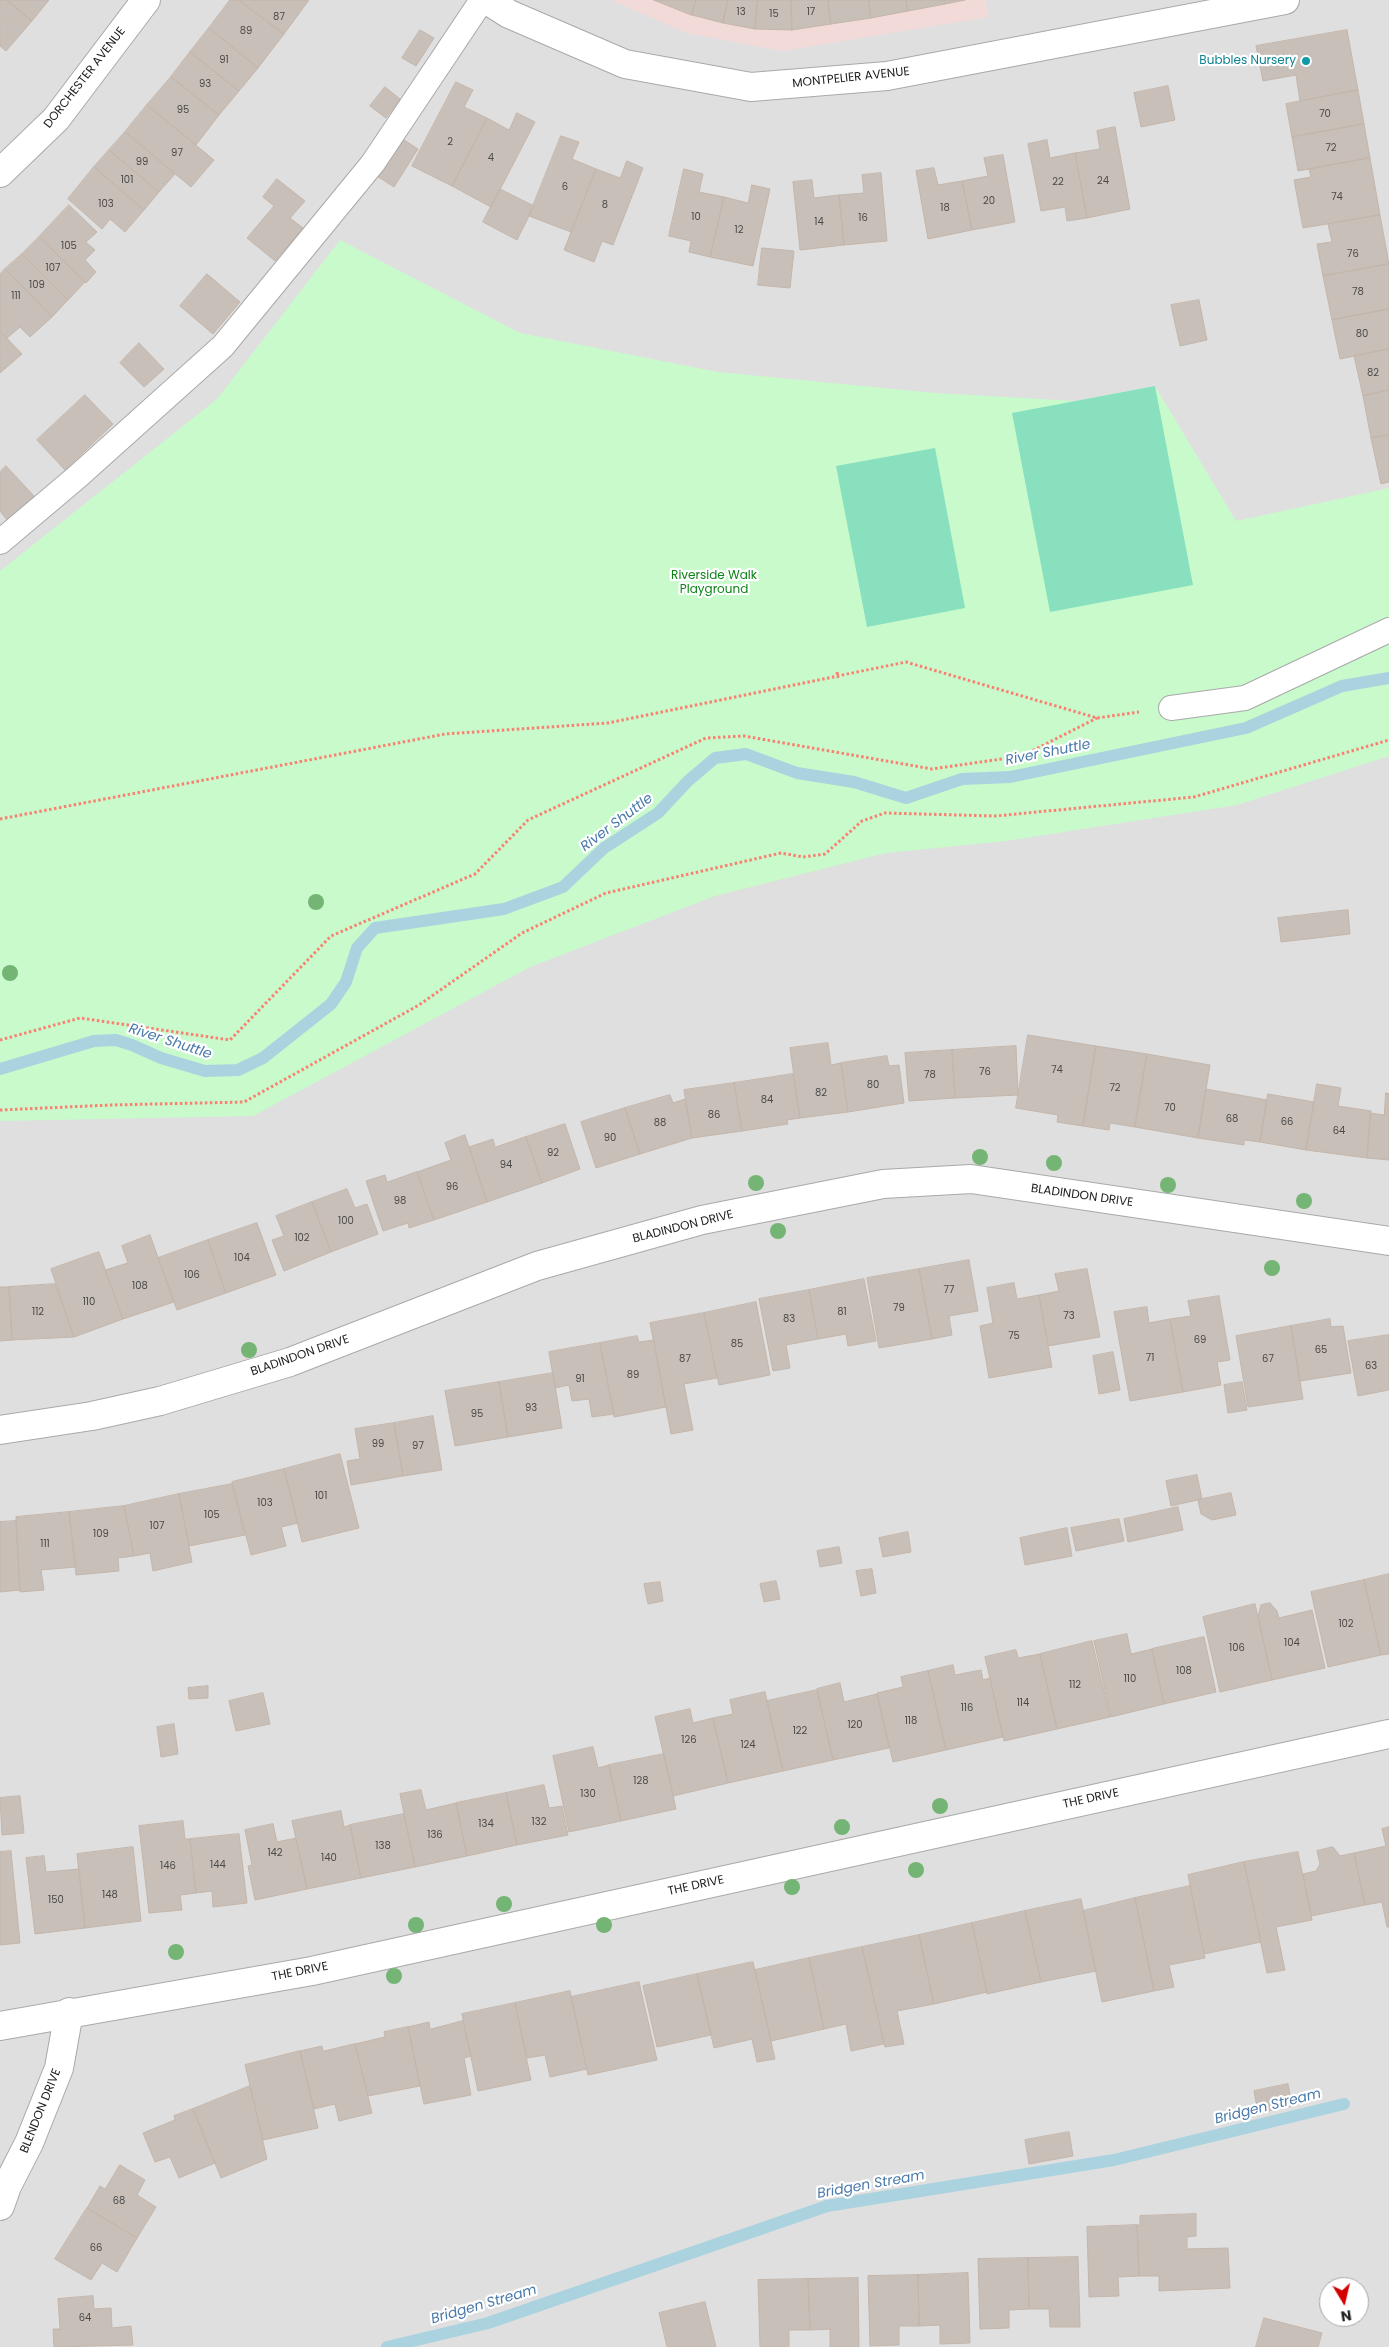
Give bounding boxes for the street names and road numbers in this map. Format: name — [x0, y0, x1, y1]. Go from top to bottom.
street label: DORCHESTER AVENUE — [41, 25, 129, 131]
street label: MONTPELIER AVENUE — [792, 65, 910, 91]
street label: BLADINDON DRIVE — [1030, 1182, 1134, 1210]
street label: BLADINDON DRIVE — [631, 1208, 735, 1246]
street label: BLADINDON DRIVE — [249, 1332, 351, 1380]
street label: THE DRIVE — [1062, 1786, 1120, 1812]
street label: THE DRIVE — [667, 1873, 725, 1899]
street label: THE DRIVE — [271, 1959, 329, 1985]
street label: BLENDON DRIVE — [18, 2067, 64, 2155]

